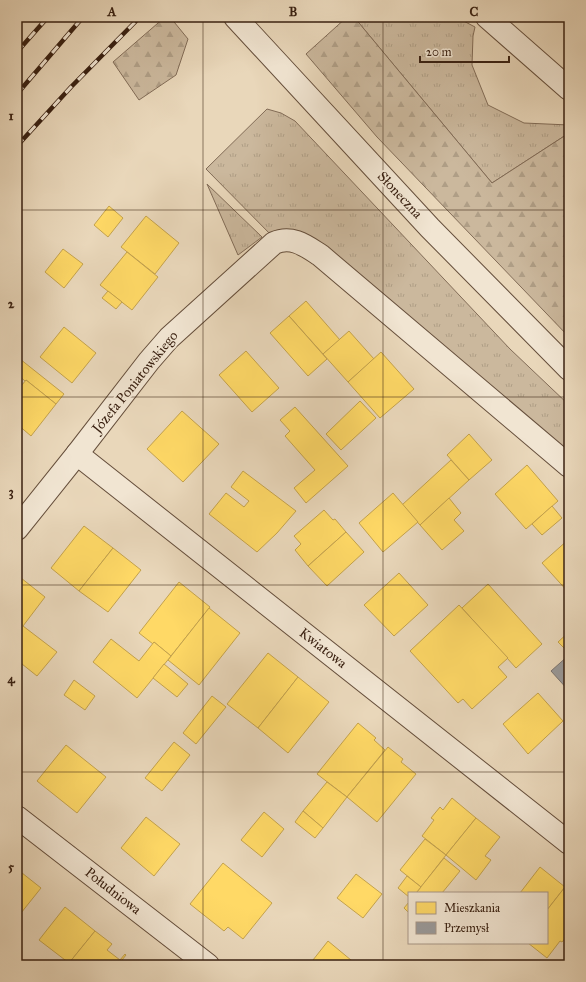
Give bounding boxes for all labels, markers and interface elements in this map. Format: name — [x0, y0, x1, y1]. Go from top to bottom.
text: A — [107, 4, 117, 20]
text: B — [289, 4, 298, 20]
text: C — [470, 4, 479, 20]
scale bar — [420, 38, 509, 64]
text: 20 m — [426, 45, 452, 59]
text: 1 — [8, 108, 14, 124]
street label: Słoneczna — [374, 168, 426, 222]
text: 2 — [8, 296, 15, 312]
street label: Józefa Poniatowskiego — [87, 327, 182, 439]
text: 3 — [8, 484, 14, 500]
street label: Kwiatowa — [296, 624, 350, 672]
text: 4 — [7, 671, 15, 687]
text: 5 — [8, 859, 15, 875]
street label: Południowa — [82, 864, 144, 918]
legend — [408, 892, 548, 944]
text: Mieszkania — [444, 901, 501, 915]
text: Przemysł — [444, 921, 490, 935]

